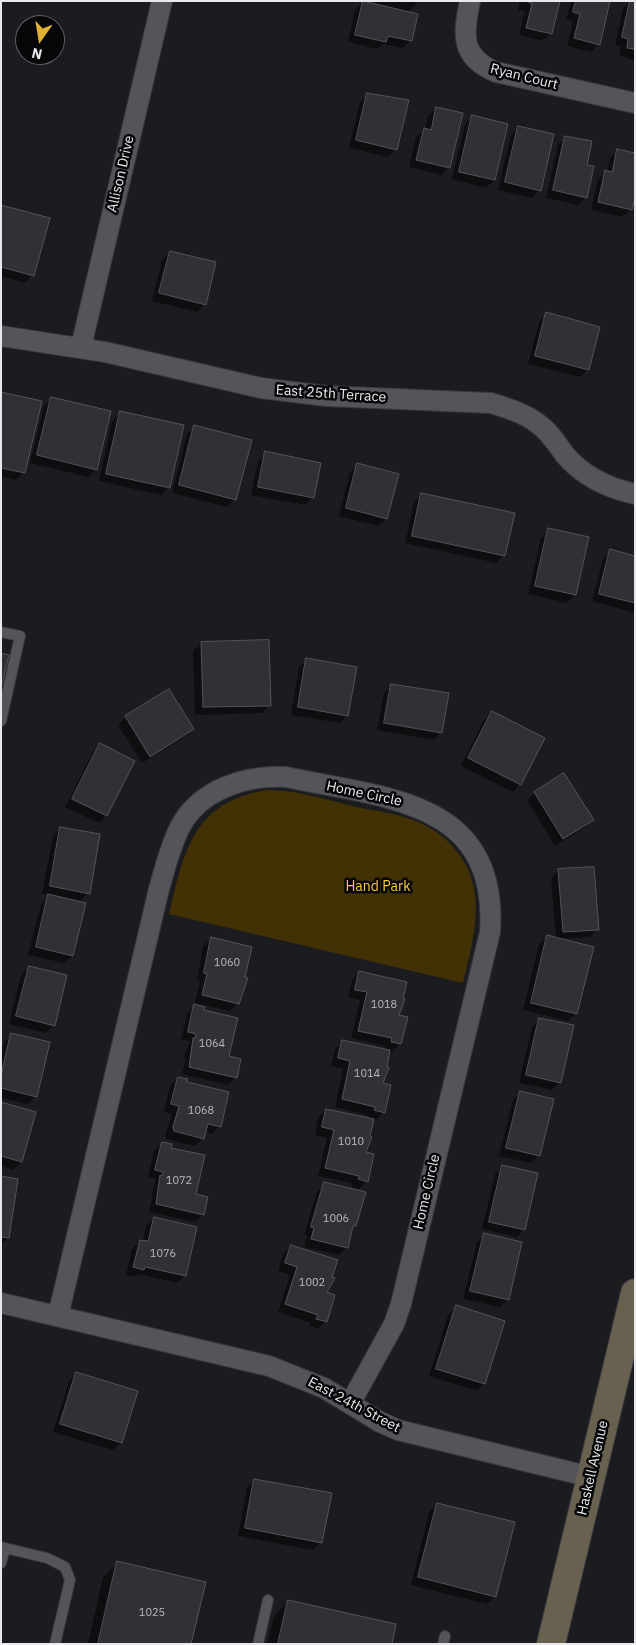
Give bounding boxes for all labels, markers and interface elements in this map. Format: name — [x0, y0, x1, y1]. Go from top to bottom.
north arrow — [15, 15, 65, 65]
text: N — [30, 44, 44, 64]
street label: Ryan Court — [488, 61, 560, 93]
street label: Allison Drive — [104, 134, 138, 214]
street label: East 25th Terrace — [275, 382, 387, 406]
street label: Home Circle — [325, 778, 403, 810]
park label: Hand Park — [345, 879, 411, 895]
house number: 1060 — [214, 956, 240, 970]
house number: 1018 — [371, 998, 397, 1012]
house number: 1064 — [199, 1037, 225, 1051]
house number: 1014 — [354, 1067, 380, 1081]
house number: 1068 — [188, 1104, 214, 1118]
house number: 1010 — [338, 1135, 364, 1149]
street label: Home Circle — [410, 1153, 444, 1231]
house number: 1072 — [166, 1174, 192, 1188]
house number: 1006 — [323, 1212, 349, 1226]
house number: 1076 — [150, 1247, 176, 1261]
house number: 1002 — [299, 1276, 325, 1290]
street label: East 24th Street — [305, 1374, 403, 1436]
street label: Haskell Avenue — [574, 1419, 612, 1517]
house number: 1025 — [139, 1606, 165, 1620]

